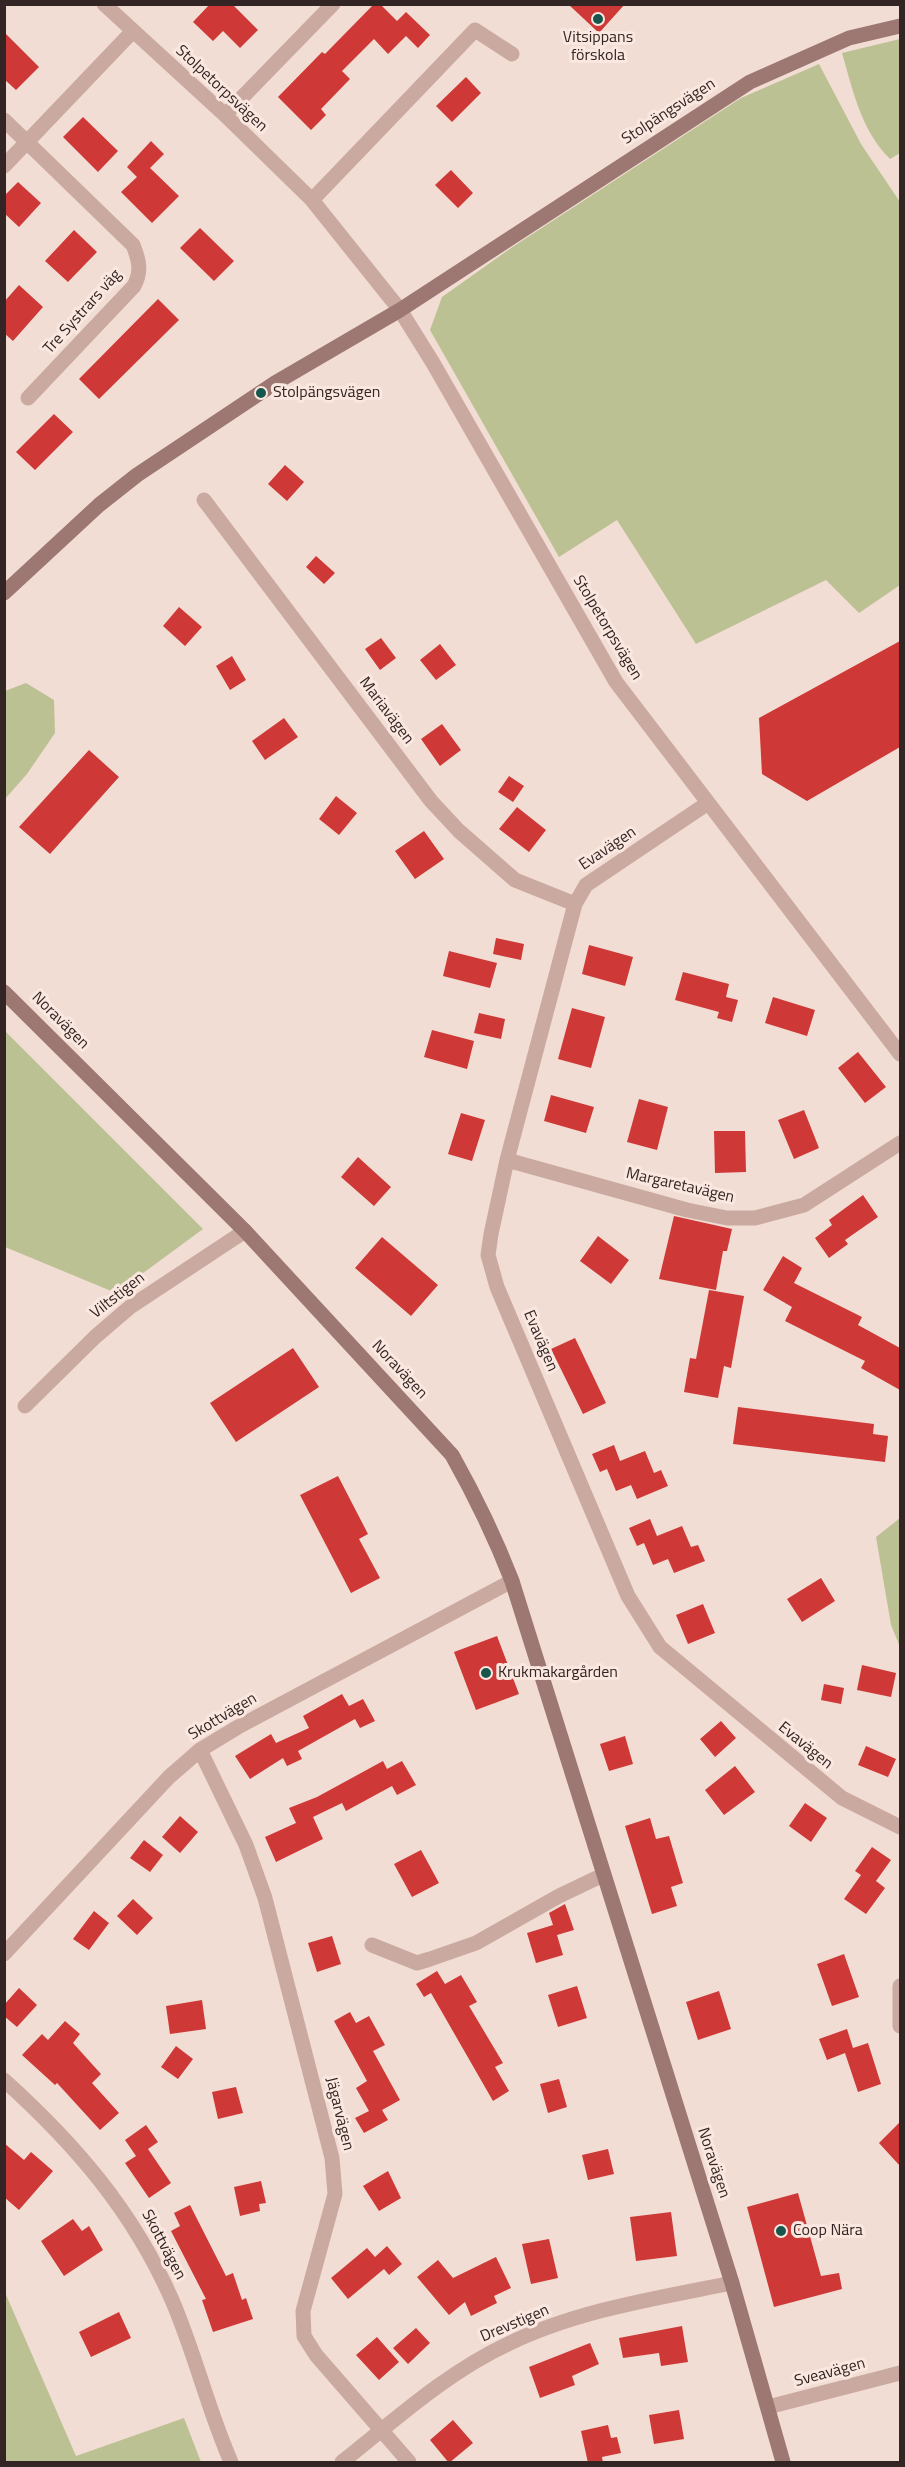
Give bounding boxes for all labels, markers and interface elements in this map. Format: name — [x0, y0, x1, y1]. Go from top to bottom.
marker: Vitsippans förskola — [591, 12, 605, 26]
place label: Vitsippans förskola — [563, 28, 633, 66]
street label: Stolpetorpsvägen — [171, 42, 271, 136]
street label: Stolpängsvägen — [619, 75, 719, 149]
street label: Tre Systrars väg — [40, 266, 126, 358]
place label: Stolpängsvägen — [273, 383, 380, 403]
marker: Stolpängsvägen — [254, 386, 268, 400]
street label: Stolpetorpsvägen — [568, 572, 646, 684]
street label: Mariavägen — [355, 674, 417, 748]
street label: Evavägen — [576, 823, 640, 875]
street label: Noravägen — [27, 988, 93, 1054]
street label: Margaretavägen — [624, 1164, 736, 1208]
street label: Viltstigen — [87, 1269, 149, 1323]
street label: Evavägen — [519, 1307, 561, 1375]
street label: Noravägen — [367, 1337, 431, 1403]
place label: Krukmakargården — [498, 1663, 618, 1683]
marker: Krukmakargården — [479, 1666, 493, 1680]
street label: Skottvägen — [185, 1689, 261, 1745]
street label: Evavägen — [774, 1718, 836, 1774]
street label: Jägarvägen — [321, 2075, 357, 2153]
street label: Noravägen — [693, 2125, 733, 2201]
street label: Skottvägen — [137, 2207, 189, 2283]
place label: Coop Nära — [793, 2221, 863, 2241]
marker: Coop Nära — [774, 2224, 788, 2238]
street label: Drevstigen — [478, 2301, 552, 2347]
street label: Sveavägen — [792, 2354, 868, 2392]

